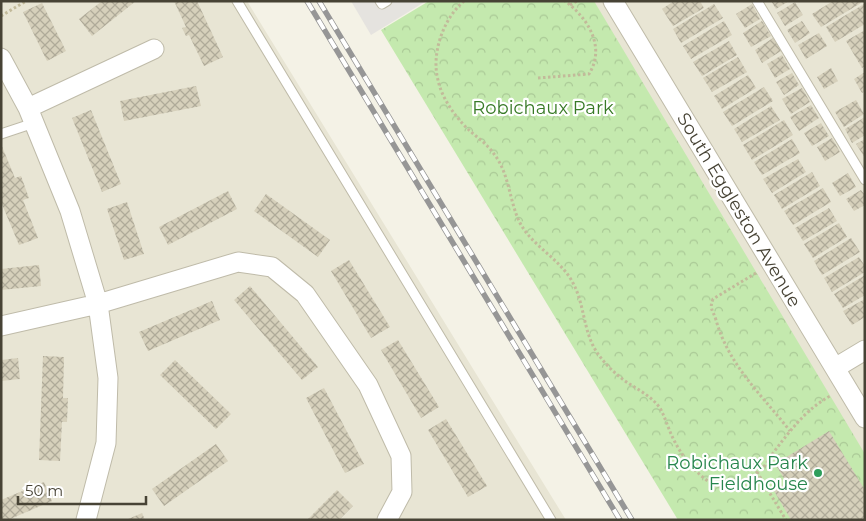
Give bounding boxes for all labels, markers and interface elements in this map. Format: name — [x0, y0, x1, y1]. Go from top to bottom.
park label: Robichaux Park — [472, 97, 614, 119]
street label: South Eggleston Avenue — [672, 109, 806, 311]
place label: Robichaux Park Fieldhouse — [666, 452, 808, 495]
marker: Robichaux Park Fieldhouse — [812, 467, 824, 479]
scale bar — [18, 474, 145, 506]
text: 50 m — [25, 481, 63, 500]

